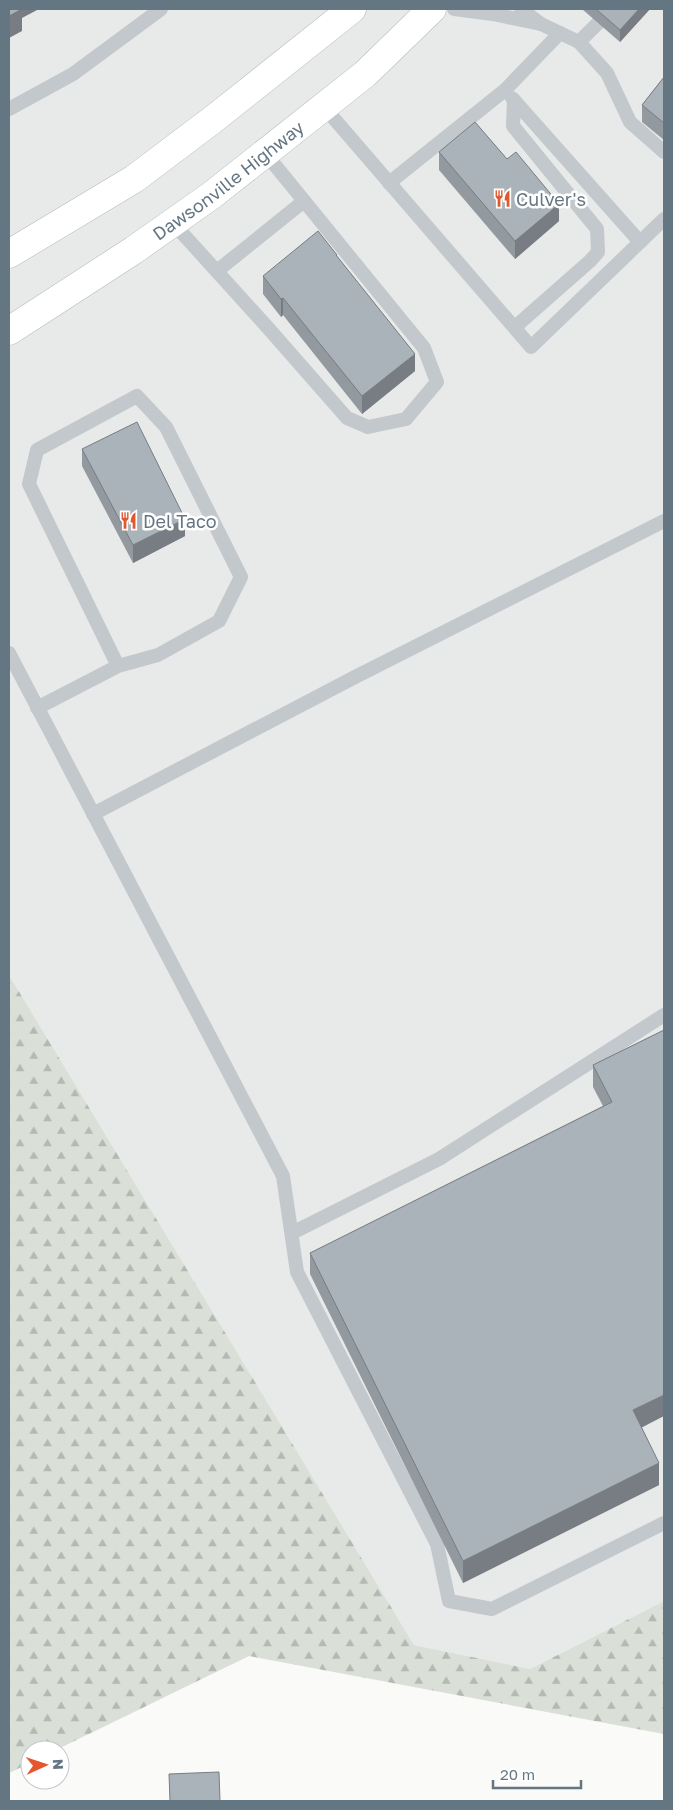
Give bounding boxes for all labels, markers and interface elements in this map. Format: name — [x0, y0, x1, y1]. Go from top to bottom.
street label: Dawsonville Highway — [148, 116, 308, 245]
place label: Culver's — [516, 188, 586, 210]
restaurant icon: Culver's — [492, 189, 512, 209]
place label: Del Taco — [143, 510, 217, 532]
restaurant icon: Del Taco — [119, 511, 139, 531]
north arrow — [20, 1740, 70, 1790]
scale bar — [493, 1758, 580, 1790]
text: N — [50, 1759, 67, 1770]
text: 20 m — [500, 1765, 535, 1783]

